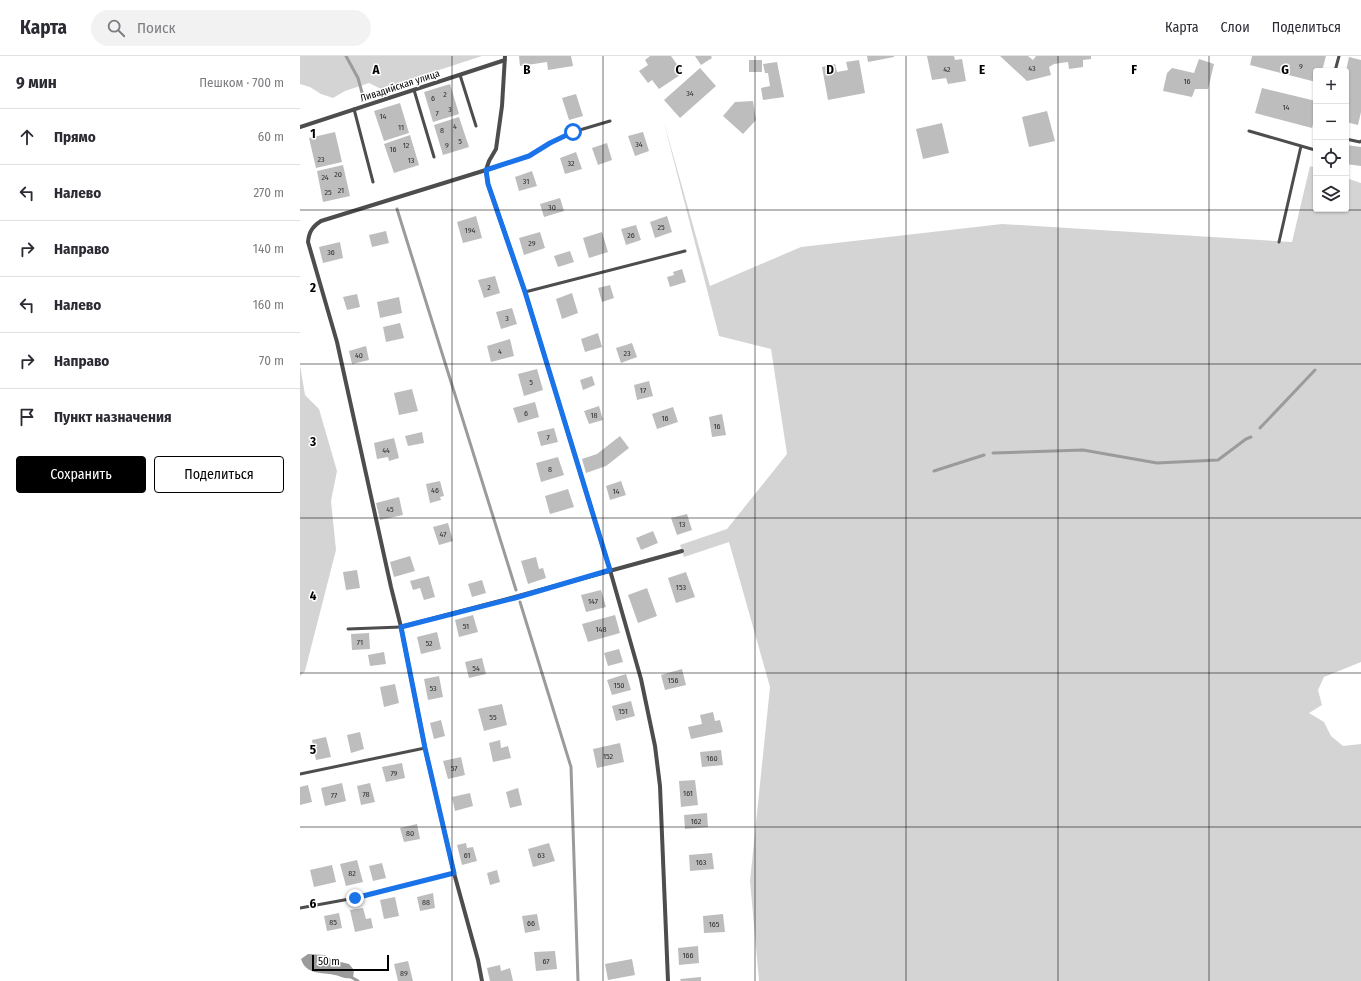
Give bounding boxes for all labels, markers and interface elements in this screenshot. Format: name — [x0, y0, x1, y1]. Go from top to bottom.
search box — [91, 10, 371, 46]
text: Карта — [20, 16, 67, 39]
icon: search — [105, 17, 127, 39]
text: Поиск — [137, 19, 175, 37]
text: Карта — [1165, 19, 1199, 36]
text: Слои — [1221, 19, 1250, 36]
text: Поделиться — [1272, 19, 1341, 36]
text: A — [371, 62, 380, 77]
text: B — [523, 62, 531, 77]
text: C — [676, 62, 683, 77]
text: D — [826, 62, 834, 77]
text: E — [979, 62, 985, 77]
text: F — [1131, 62, 1137, 77]
text: G — [1281, 62, 1289, 77]
house number: 9 — [1299, 62, 1303, 71]
house number: 43 — [1028, 64, 1036, 73]
house number: 42 — [943, 65, 951, 74]
street label: Ливадийская улица — [359, 67, 441, 105]
map controls — [1313, 68, 1349, 212]
button: + — [1313, 68, 1349, 104]
text: 9 мин — [16, 72, 57, 93]
text: Пешком · 700 m — [199, 75, 284, 90]
house number: 16 — [1183, 77, 1191, 86]
house number: 34 — [686, 89, 694, 98]
house number: 2 — [443, 90, 447, 99]
house number: 6 — [431, 94, 435, 103]
house number: 14 — [1283, 103, 1290, 112]
button: − — [1313, 104, 1349, 140]
house number: 3 — [448, 105, 452, 114]
house number: 7 — [435, 109, 439, 118]
house number: 14 — [380, 112, 387, 121]
house number: 4 — [453, 122, 457, 131]
house number: 11 — [398, 123, 404, 132]
route start — [564, 123, 582, 141]
icon: ahead — [16, 126, 38, 148]
text: 1 — [310, 126, 316, 141]
house number: 8 — [440, 126, 444, 135]
text: Прямо — [54, 128, 96, 146]
text: 60 m — [258, 129, 284, 144]
house number: 5 — [458, 137, 462, 146]
house number: 34 — [635, 140, 643, 149]
button: locate — [1313, 140, 1349, 176]
house number: 12 — [403, 141, 410, 150]
house number: 9 — [445, 141, 449, 150]
house number: 16 — [389, 145, 397, 154]
house number: 23 — [317, 155, 325, 164]
house number: 13 — [408, 156, 415, 165]
house number: 32 — [567, 159, 575, 168]
house number: 20 — [334, 170, 342, 179]
house number: 24 — [321, 173, 329, 182]
button: layers — [1313, 176, 1349, 212]
house number: 31 — [523, 177, 529, 186]
icon: left — [16, 182, 38, 204]
text: Налево — [54, 184, 101, 202]
text: 270 m — [253, 185, 284, 200]
house number: 21 — [338, 186, 344, 195]
house number: 25 — [324, 188, 332, 197]
house number: 30 — [548, 203, 556, 212]
house number: 25 — [657, 223, 665, 232]
house number: 194 — [465, 226, 476, 235]
house number: 26 — [627, 231, 635, 240]
icon: right — [16, 238, 38, 260]
house number: 29 — [528, 239, 536, 248]
text: Направо — [54, 240, 109, 258]
text: 140 m — [253, 241, 284, 256]
house number: 36 — [327, 248, 335, 257]
text: 2 — [309, 280, 316, 295]
house number: 2 — [487, 283, 491, 292]
icon: left — [16, 294, 38, 316]
text: Налево — [54, 296, 101, 314]
text: 160 m — [253, 297, 284, 312]
house number: 3 — [505, 314, 509, 323]
house number: 4 — [498, 347, 502, 356]
house number: 23 — [623, 349, 631, 358]
icon: right — [16, 350, 38, 372]
house number: 40 — [355, 351, 363, 360]
text: Направо — [54, 352, 109, 370]
text: 70 m — [259, 353, 284, 368]
house number: 5 — [529, 378, 533, 387]
house number: 17 — [640, 386, 647, 395]
icon: arrive — [16, 406, 38, 428]
text: Пункт назначения — [54, 408, 172, 426]
house number: 6 — [524, 409, 528, 418]
house number: 18 — [590, 411, 598, 420]
house number: 16 — [661, 414, 669, 423]
house number: 16 — [713, 422, 721, 431]
house number: 7 — [546, 433, 550, 442]
text: 3 — [309, 434, 316, 449]
house number: 44 — [382, 446, 390, 455]
button: Сохранить — [16, 456, 146, 493]
button: Поделиться — [154, 456, 284, 493]
house number: 8 — [548, 465, 552, 474]
house number: 46 — [431, 486, 439, 495]
house number: 14 — [613, 487, 620, 496]
house number: 45 — [386, 505, 394, 514]
house number: 13 — [679, 520, 686, 529]
house number: 47 — [440, 530, 447, 539]
house number: 153 — [676, 583, 687, 592]
text: 4 — [310, 588, 317, 603]
house number: 147 — [588, 597, 599, 606]
house number: 51 — [463, 622, 469, 631]
house number: 148 — [596, 625, 607, 634]
house number: 71 — [357, 638, 363, 647]
house number: 52 — [425, 639, 433, 648]
house number: 54 — [472, 664, 480, 673]
house number: 156 — [668, 676, 678, 685]
house number: 150 — [614, 681, 624, 690]
house number: 53 — [429, 684, 437, 693]
house number: 151 — [618, 707, 628, 716]
house number: 55 — [489, 713, 497, 722]
text: 5 — [310, 742, 316, 757]
house number: 152 — [603, 752, 614, 761]
house number: 160 — [706, 754, 718, 763]
house number: 57 — [451, 764, 458, 773]
house number: 79 — [390, 769, 398, 778]
house number: 161 — [683, 789, 693, 798]
house number: 78 — [362, 790, 370, 799]
house number: 77 — [331, 791, 338, 800]
house number: 162 — [691, 817, 702, 826]
house number: 80 — [406, 829, 414, 838]
house number: 61 — [464, 851, 470, 860]
house number: 63 — [537, 851, 545, 860]
house number: 163 — [696, 858, 707, 867]
house number: 82 — [348, 869, 356, 878]
route end — [346, 889, 364, 907]
text: 6 — [310, 896, 317, 911]
house number: 88 — [422, 898, 430, 907]
house number: 85 — [329, 918, 337, 927]
house number: 66 — [527, 919, 535, 928]
house number: 165 — [709, 920, 720, 929]
house number: 166 — [682, 951, 694, 960]
scale bar — [312, 953, 389, 972]
text: 50 m — [318, 955, 340, 968]
house number: 67 — [542, 957, 550, 966]
house number: 89 — [400, 969, 408, 978]

